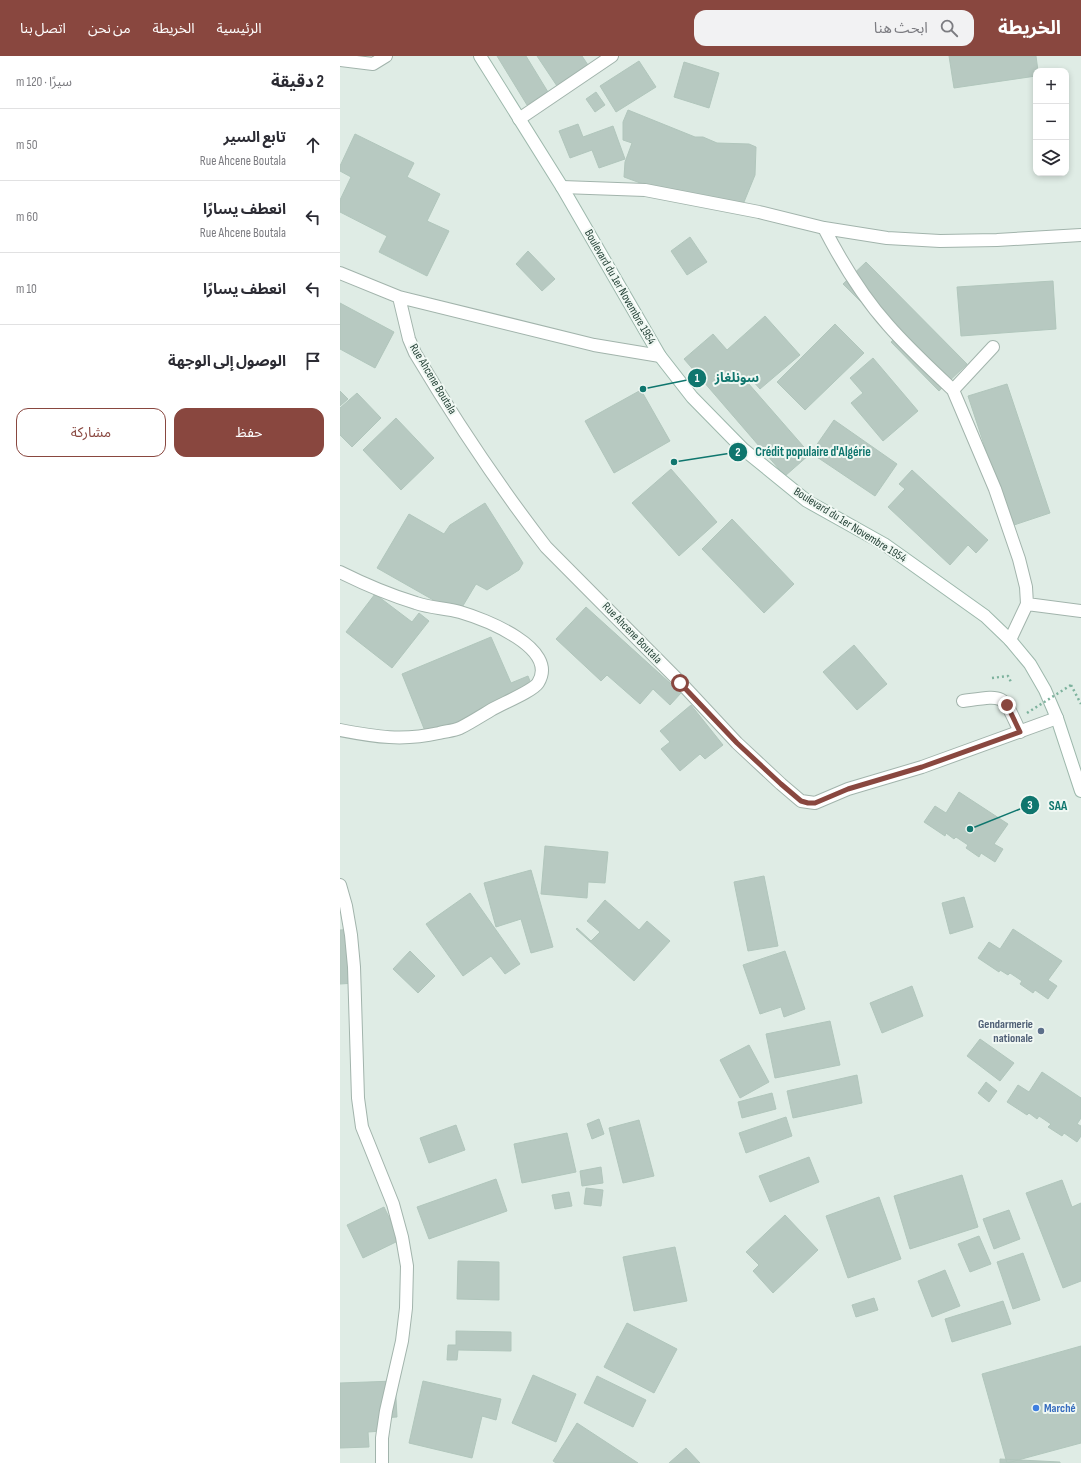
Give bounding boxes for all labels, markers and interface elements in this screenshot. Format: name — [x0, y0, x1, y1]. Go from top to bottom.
search box — [694, 10, 974, 46]
icon: search — [938, 17, 960, 39]
text: الخريطة — [998, 17, 1061, 40]
text: ابحث هنا — [874, 19, 928, 38]
text: اتصل بنا — [20, 20, 66, 37]
text: من نحن — [88, 20, 131, 37]
text: الخريطة — [153, 20, 195, 37]
text: الرئيسية — [217, 20, 262, 37]
map controls — [1033, 68, 1069, 176]
button: + — [1033, 68, 1069, 104]
text: 2 دقيقة — [271, 72, 324, 92]
text: سيرًا · 120 m — [16, 74, 72, 90]
button: − — [1033, 104, 1069, 140]
text: تابع السير — [223, 128, 286, 147]
icon: ahead — [302, 134, 324, 156]
text: 50 m — [16, 137, 37, 153]
button: layers — [1033, 140, 1069, 176]
text: Rue Ahcene Boutala — [200, 153, 286, 169]
text: انعطف يسارًا — [203, 200, 286, 219]
icon: left — [302, 206, 324, 228]
text: 60 m — [16, 209, 38, 225]
text: Rue Ahcene Boutala — [200, 225, 286, 241]
street label: Boulevard du 1er Novembre 1954 — [581, 227, 659, 347]
icon: left — [302, 278, 324, 300]
text: انعطف يسارًا — [203, 280, 286, 299]
text: 10 m — [16, 281, 37, 297]
street label: Rue Ahcene Boutala — [406, 341, 460, 417]
icon: arrive — [302, 350, 324, 372]
text: الوصول إلى الوجهة — [168, 352, 286, 371]
callout: سونلغاز — [687, 365, 767, 390]
text: سونلغاز — [714, 370, 759, 386]
text: 1 — [695, 371, 700, 386]
button: مشاركة — [16, 408, 166, 457]
button: حفظ — [174, 408, 324, 457]
callout: Crédit populaire d'Algérie — [728, 439, 879, 464]
text: Crédit populaire d'Algérie — [755, 444, 871, 460]
text: 2 — [735, 445, 741, 460]
street label: Boulevard du 1er Novembre 1954 — [791, 484, 909, 566]
street label: Rue Ahcene Boutala — [599, 599, 665, 667]
route start — [671, 674, 689, 692]
route end — [998, 696, 1016, 714]
callout: SAA — [1020, 792, 1075, 817]
text: 3 — [1027, 798, 1033, 813]
text: SAA — [1049, 798, 1068, 814]
place label: Gendarmerie nationale — [978, 1017, 1033, 1046]
marker: Gendarmerie nationale — [1036, 1026, 1046, 1036]
place label: Marché — [1044, 1401, 1076, 1416]
marker: Marché — [1031, 1403, 1041, 1413]

